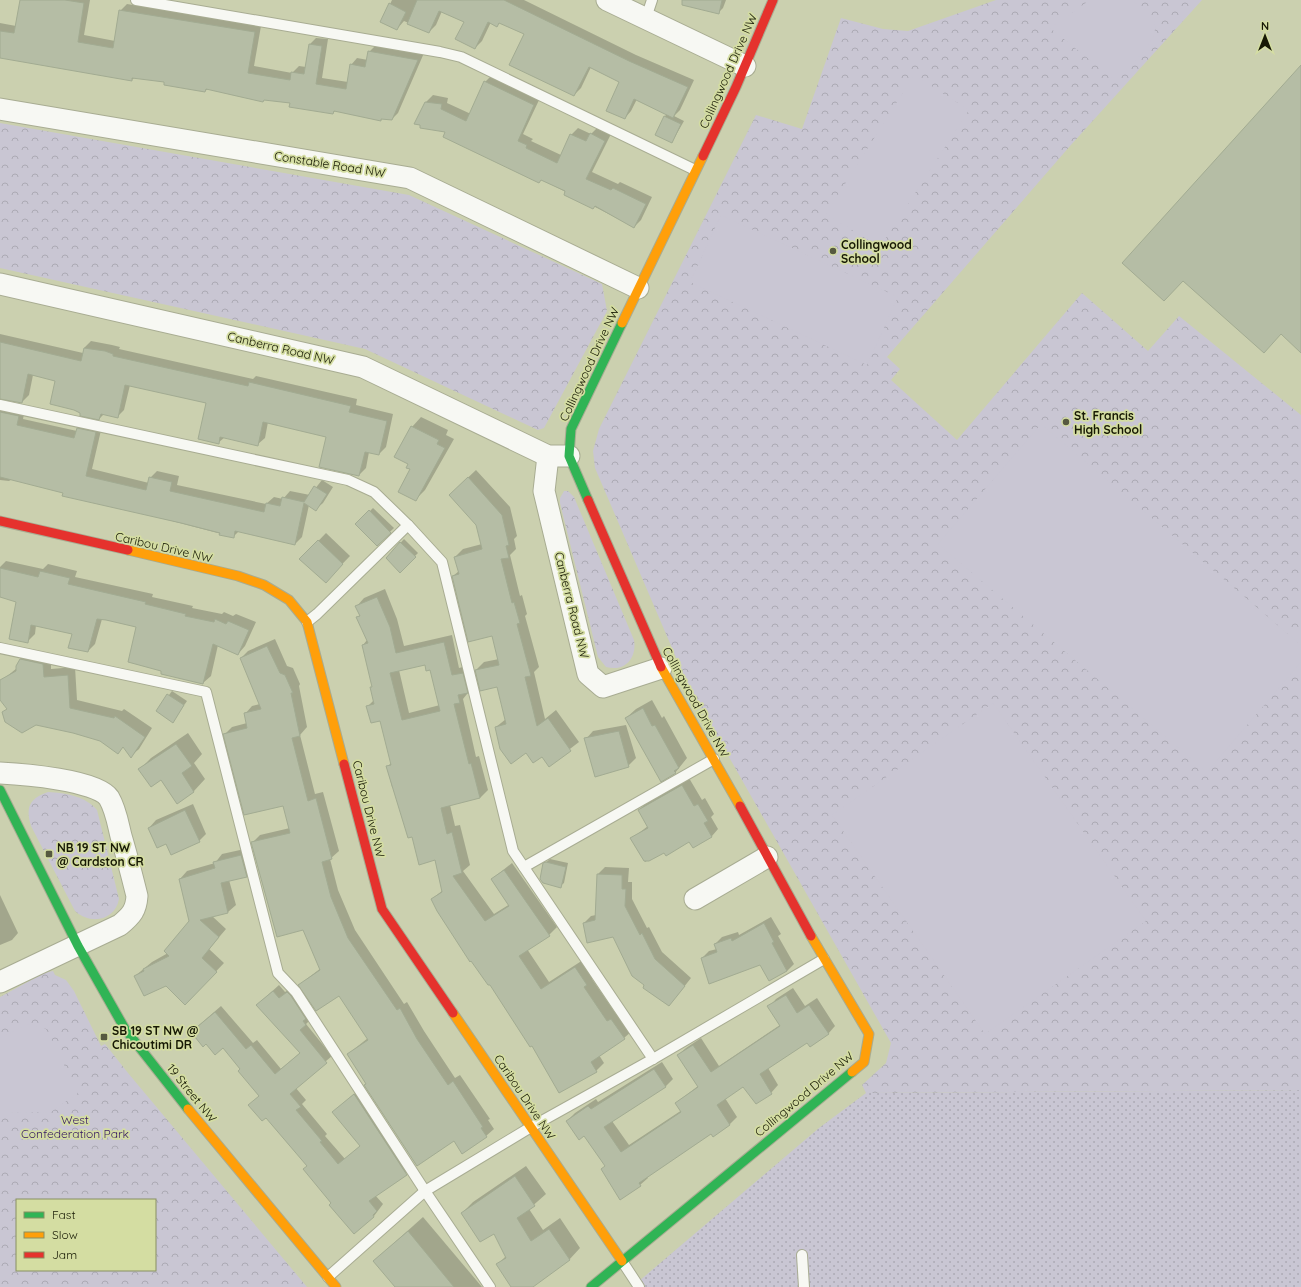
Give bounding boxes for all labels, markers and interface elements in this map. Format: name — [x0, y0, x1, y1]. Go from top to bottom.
street label: Collingwood Drive NW — [696, 11, 760, 131]
north arrow — [1245, 16, 1285, 56]
text: N — [1261, 19, 1269, 33]
street label: Constable Road NW — [273, 148, 387, 180]
place label: Collingwood School — [841, 237, 912, 266]
marker: Collingwood School — [828, 246, 838, 256]
street label: Collingwood Drive NW — [556, 304, 622, 423]
street label: Canberra Road NW — [226, 328, 336, 368]
place label: St. Francis High School — [1074, 408, 1142, 437]
marker: St. Francis High School — [1061, 417, 1071, 427]
street label: Caribou Drive NW — [114, 529, 215, 566]
street label: Canberra Road NW — [552, 550, 593, 660]
street label: Collingwood Drive NW — [659, 644, 733, 760]
street label: Caribou Drive NW — [350, 759, 388, 859]
place label: NB 19 ST NW @ Cardston CR — [57, 840, 144, 869]
marker: NB 19 ST NW @ Cardston CR — [44, 849, 54, 859]
place label: SB 19 ST NW @ Chicoutimi DR — [112, 1023, 199, 1052]
marker: SB 19 ST NW @ Chicoutimi DR — [99, 1032, 109, 1042]
street label: Collingwood Drive NW — [752, 1048, 857, 1140]
street label: Caribou Drive NW — [491, 1052, 559, 1143]
street label: 19 Street NW — [164, 1061, 220, 1126]
park label: West Confederation Park — [21, 1112, 129, 1141]
legend — [16, 1199, 156, 1271]
text: Fast — [52, 1207, 76, 1222]
text: Slow — [52, 1227, 78, 1242]
text: Jam — [52, 1247, 77, 1262]

